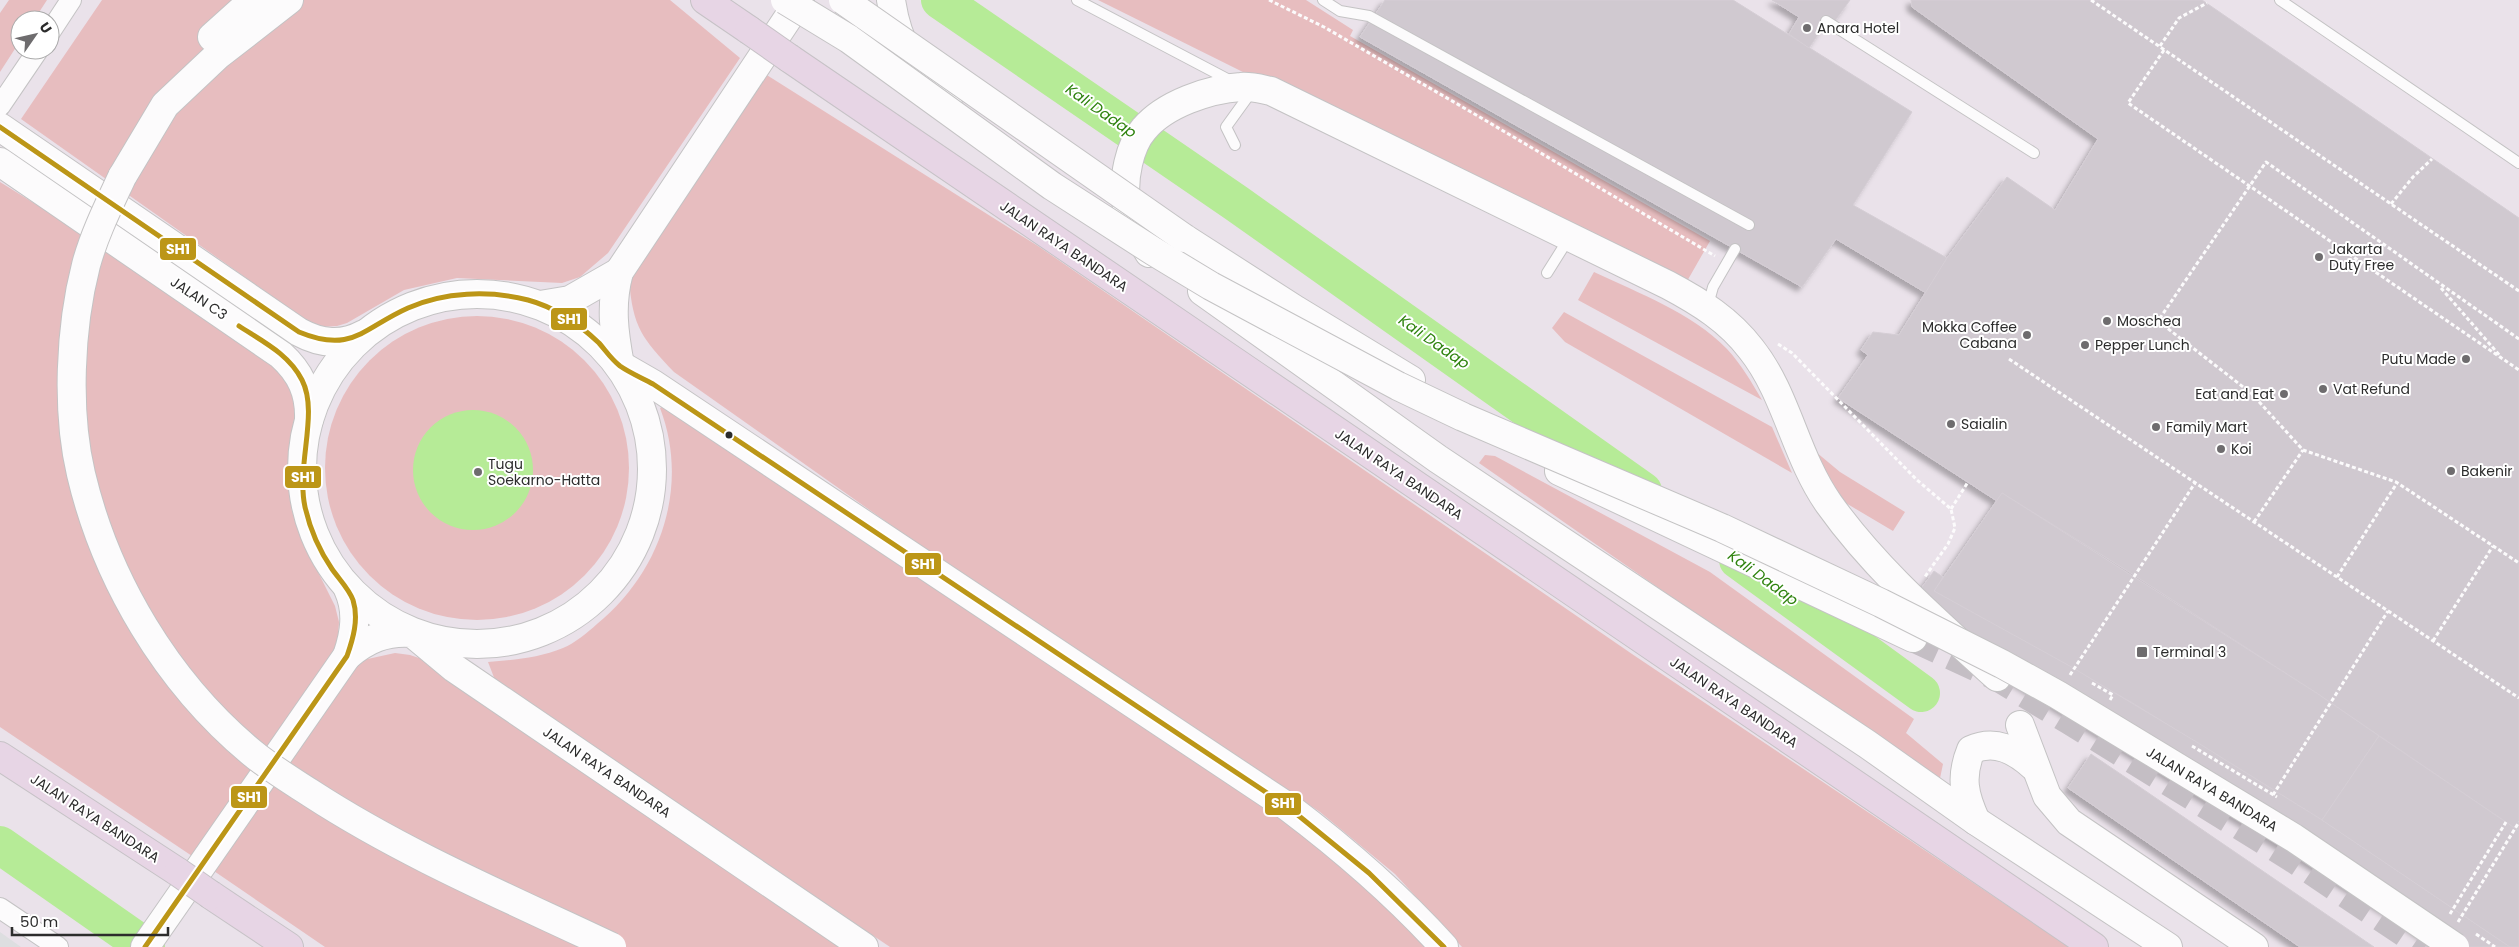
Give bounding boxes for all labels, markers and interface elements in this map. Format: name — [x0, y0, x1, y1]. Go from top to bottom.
north arrow — [10, 10, 60, 60]
text: U — [35, 18, 57, 38]
place label: Anara Hotel — [1817, 18, 1899, 38]
marker: Anara Hotel — [1801, 22, 1813, 34]
water label: Kali Dadap — [1062, 78, 1141, 143]
street label: JALAN RAYA BANDARA — [996, 196, 1132, 296]
line badge: SH1 — [159, 237, 197, 261]
text: SH1 — [166, 239, 190, 259]
place label: Jakarta Duty Free — [2329, 239, 2395, 275]
marker: Jakarta Duty Free — [2313, 251, 2325, 263]
street label: JALAN C3 — [166, 272, 232, 324]
line badge: SH1 — [550, 307, 588, 331]
text: SH1 — [557, 309, 581, 329]
water label: Kali Dadap — [1395, 309, 1474, 374]
place label: Moschea — [2117, 311, 2181, 331]
marker: Moschea — [2101, 315, 2113, 327]
place label: Mokka Coffee Cabana — [1922, 317, 2017, 353]
marker: Mokka Coffee Cabana — [2021, 329, 2033, 341]
place label: Pepper Lunch — [2095, 335, 2190, 355]
marker: Pepper Lunch — [2079, 339, 2091, 351]
place label: Putu Made — [2381, 349, 2456, 369]
marker: Putu Made — [2460, 353, 2472, 365]
place label: Vat Refund — [2333, 379, 2410, 399]
marker: Vat Refund — [2317, 383, 2329, 395]
place label: Eat and Eat — [2195, 384, 2274, 404]
marker: Eat and Eat — [2278, 388, 2290, 400]
place label: Saialin — [1961, 414, 2007, 434]
place label: Family Mart — [2166, 417, 2247, 437]
marker: Saialin — [1945, 418, 1957, 430]
marker: Family Mart — [2150, 421, 2162, 433]
street label: JALAN RAYA BANDARA — [1331, 424, 1467, 524]
unlabelled marker — [724, 430, 734, 440]
place label: Koi — [2231, 439, 2252, 459]
marker: Koi — [2215, 443, 2227, 455]
place label: Tugu Soekarno-Hatta — [488, 454, 600, 490]
place label: Bakenir — [2461, 461, 2513, 481]
line badge: SH1 — [284, 465, 322, 489]
marker: Bakenir — [2445, 465, 2457, 477]
marker: Tugu Soekarno-Hatta — [472, 466, 484, 478]
text: SH1 — [291, 467, 315, 487]
water label: Kali Dadap — [1724, 545, 1803, 610]
line badge: SH1 — [904, 552, 942, 576]
text: SH1 — [911, 554, 935, 574]
place label: Terminal 3 — [2153, 642, 2226, 662]
marker: Terminal 3 — [2135, 645, 2149, 659]
street label: JALAN RAYA BANDARA — [1666, 652, 1802, 752]
street label: JALAN RAYA BANDARA — [539, 722, 675, 822]
street label: JALAN RAYA BANDARA — [2142, 742, 2282, 836]
street label: JALAN RAYA BANDARA — [26, 769, 164, 867]
line badge: SH1 — [230, 785, 268, 809]
text: SH1 — [237, 787, 261, 807]
line badge: SH1 — [1264, 792, 1302, 816]
text: SH1 — [1271, 793, 1295, 813]
scale bar — [12, 904, 169, 936]
text: 50 m — [20, 911, 58, 932]

